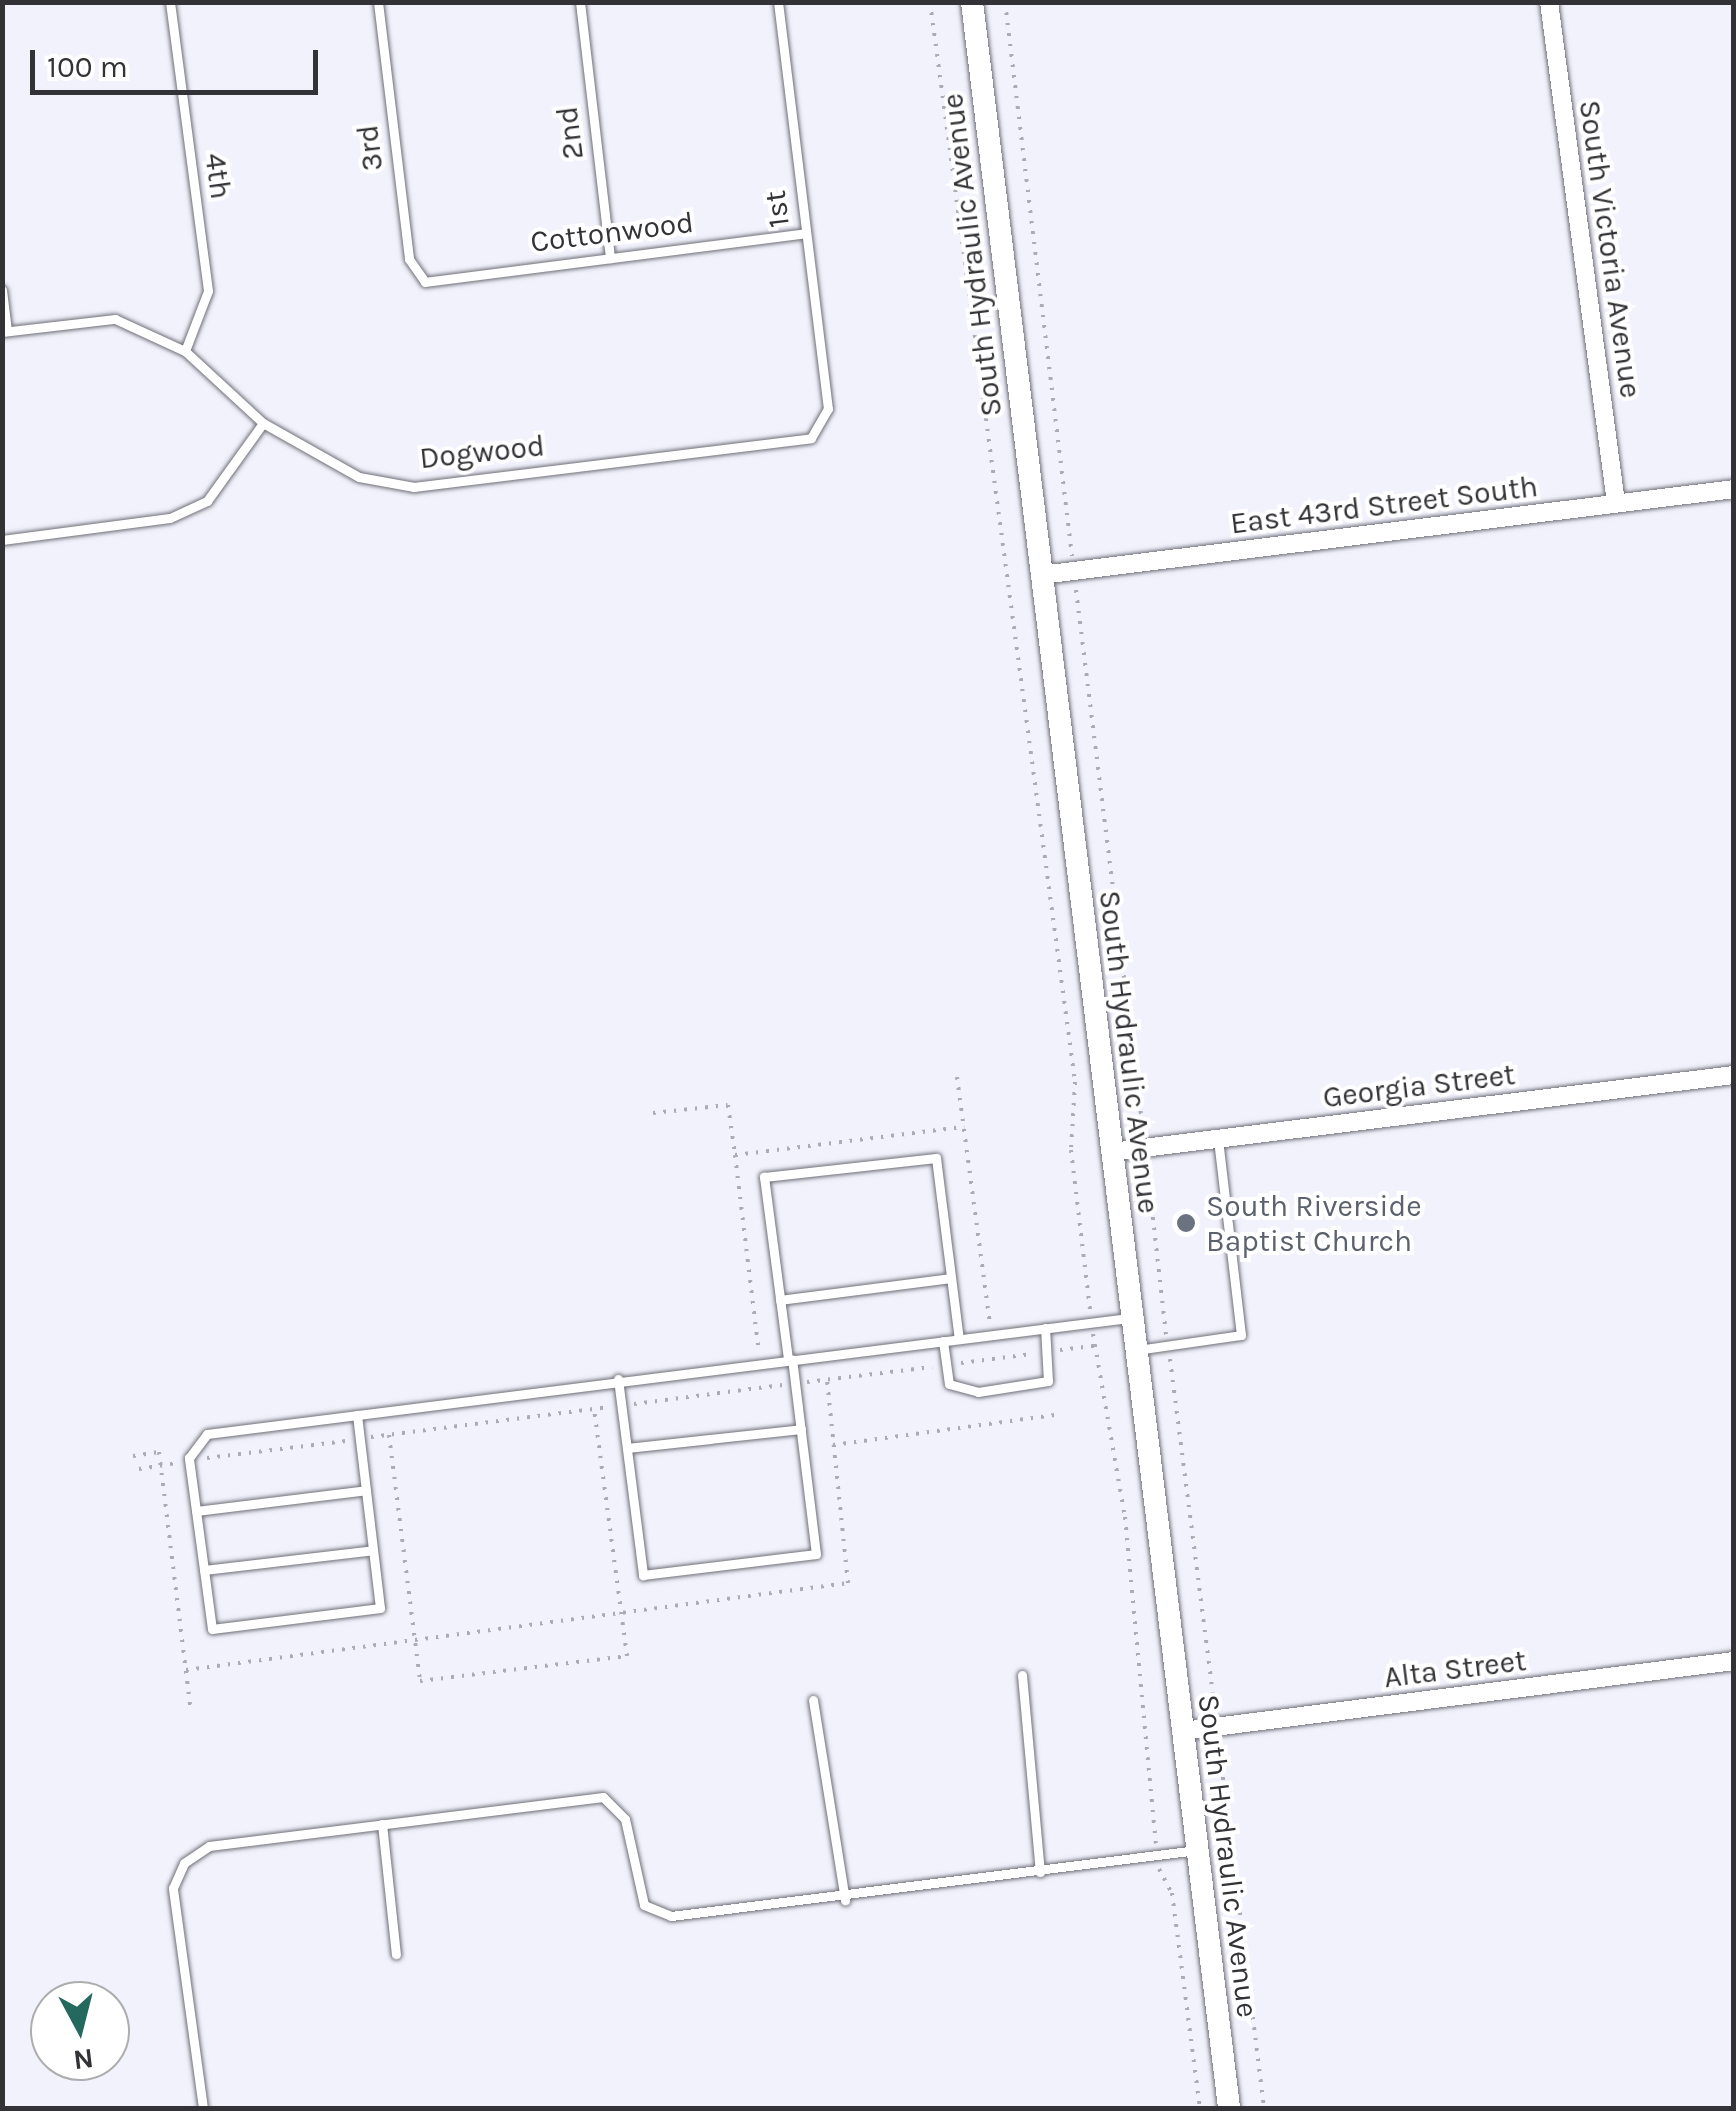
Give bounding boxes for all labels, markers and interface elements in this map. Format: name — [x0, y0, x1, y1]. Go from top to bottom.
scale bar — [35, 30, 322, 92]
text: 100 m — [47, 49, 128, 85]
street label: South Hydraulic Avenue — [934, 91, 1010, 419]
street label: South Victoria Avenue — [1571, 98, 1649, 400]
street label: 2nd — [549, 104, 591, 162]
street label: 3rd — [349, 123, 391, 173]
street label: 4th — [197, 151, 239, 201]
street label: 1st — [757, 188, 797, 230]
street label: Cottonwood — [528, 204, 696, 260]
street label: Dogwood — [418, 428, 546, 476]
street label: East 43rd Street South — [1228, 468, 1540, 542]
street label: South Hydraulic Avenue — [1091, 888, 1167, 1216]
street label: Georgia Street — [1321, 1056, 1517, 1116]
place label: South Riverside Baptist Church — [1206, 1188, 1422, 1258]
marker: South Riverside Baptist Church — [1175, 1212, 1197, 1234]
street label: Alta Street — [1382, 1642, 1528, 1696]
street label: South Hydraulic Avenue — [1190, 1692, 1266, 2020]
north arrow — [30, 1981, 130, 2081]
text: N — [72, 2042, 95, 2077]

